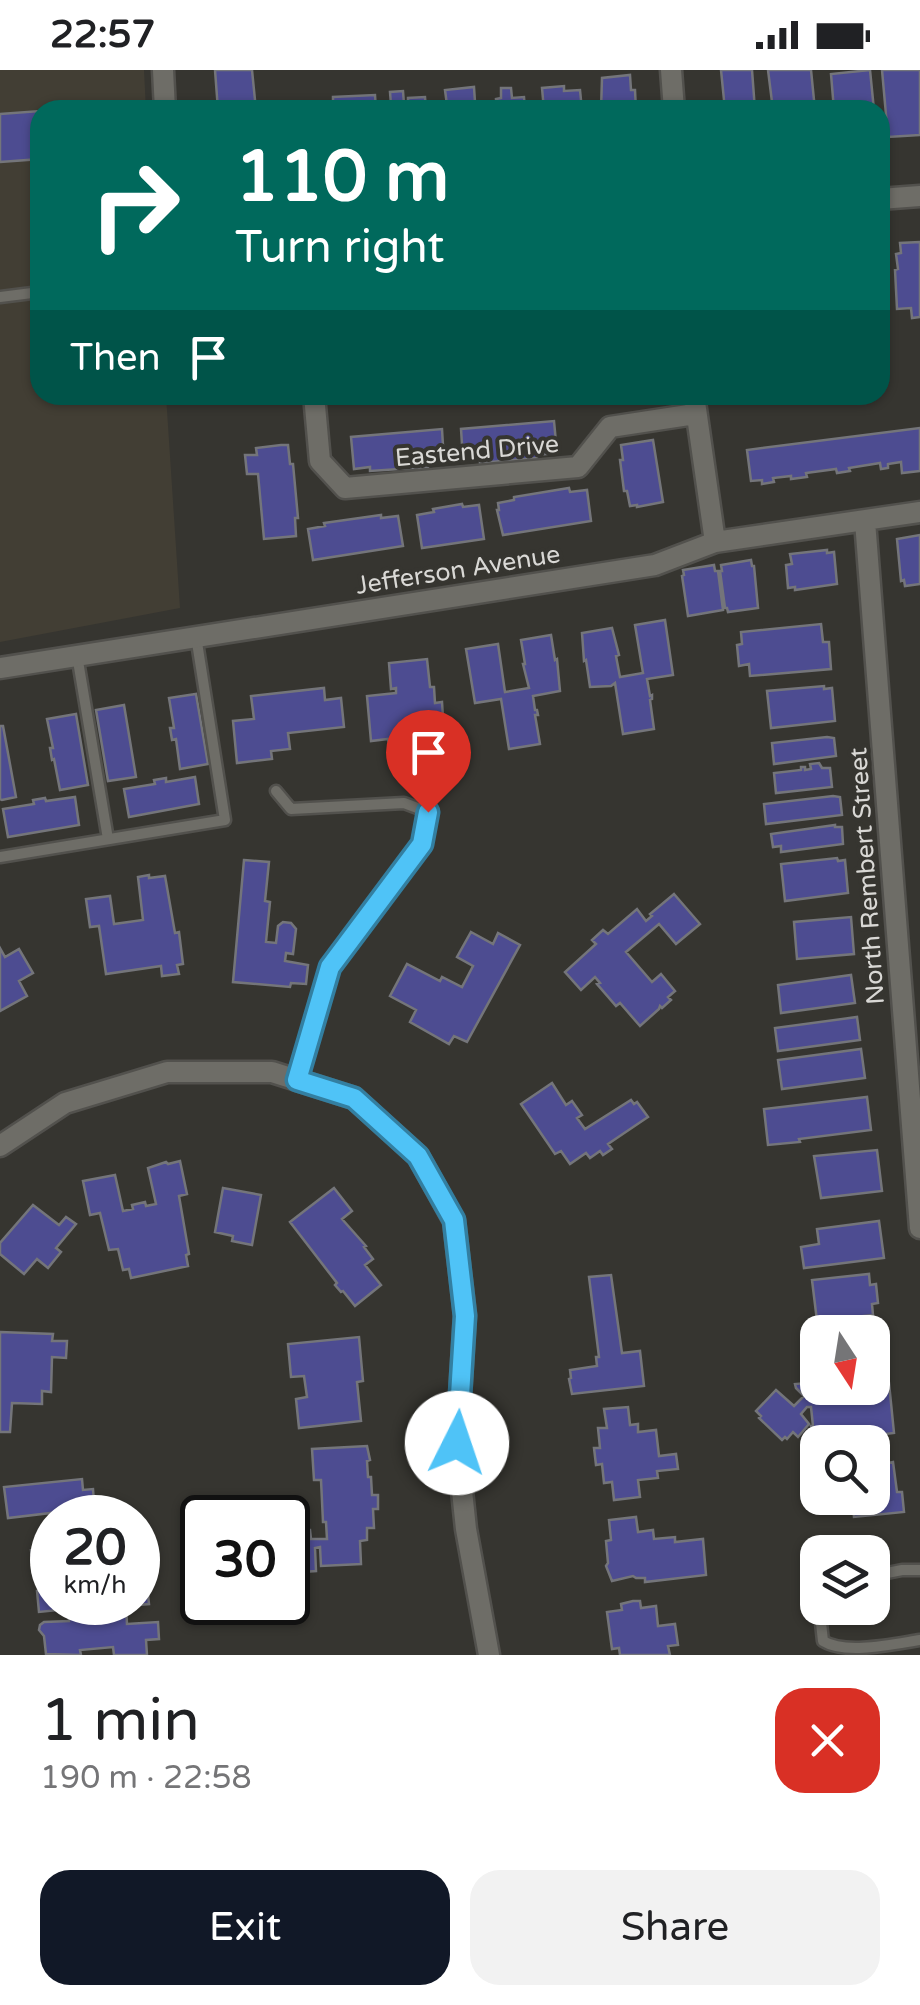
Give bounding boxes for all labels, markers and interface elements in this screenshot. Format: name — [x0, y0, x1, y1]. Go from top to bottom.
text: 22:57 — [50, 12, 155, 58]
text: 110 m — [235, 136, 449, 220]
icon: right — [70, 140, 200, 270]
text: Turn right — [235, 221, 444, 275]
icon: arrive — [181, 330, 236, 385]
text: Then — [70, 335, 161, 381]
street label: Eastend Drive — [394, 429, 560, 473]
street label: Jefferson Avenue — [354, 539, 562, 601]
pin — [386, 710, 471, 813]
icon: arrive — [401, 725, 456, 780]
street label: North Rembert Street — [843, 746, 891, 1006]
north arrow — [800, 1315, 890, 1405]
map controls — [800, 1315, 890, 1625]
position arrow — [405, 1391, 509, 1495]
button: search — [800, 1425, 890, 1515]
speed limit sign: 30 — [180, 1495, 310, 1625]
text: 20 — [64, 1518, 126, 1578]
button: layers — [800, 1535, 890, 1625]
text: km/h — [64, 1570, 126, 1600]
text: 1 min — [40, 1685, 200, 1757]
button: close — [775, 1688, 880, 1793]
text: 190 m · 22:58 — [40, 1759, 252, 1797]
button: Exit — [40, 1870, 450, 1985]
button: Share — [470, 1870, 880, 1985]

